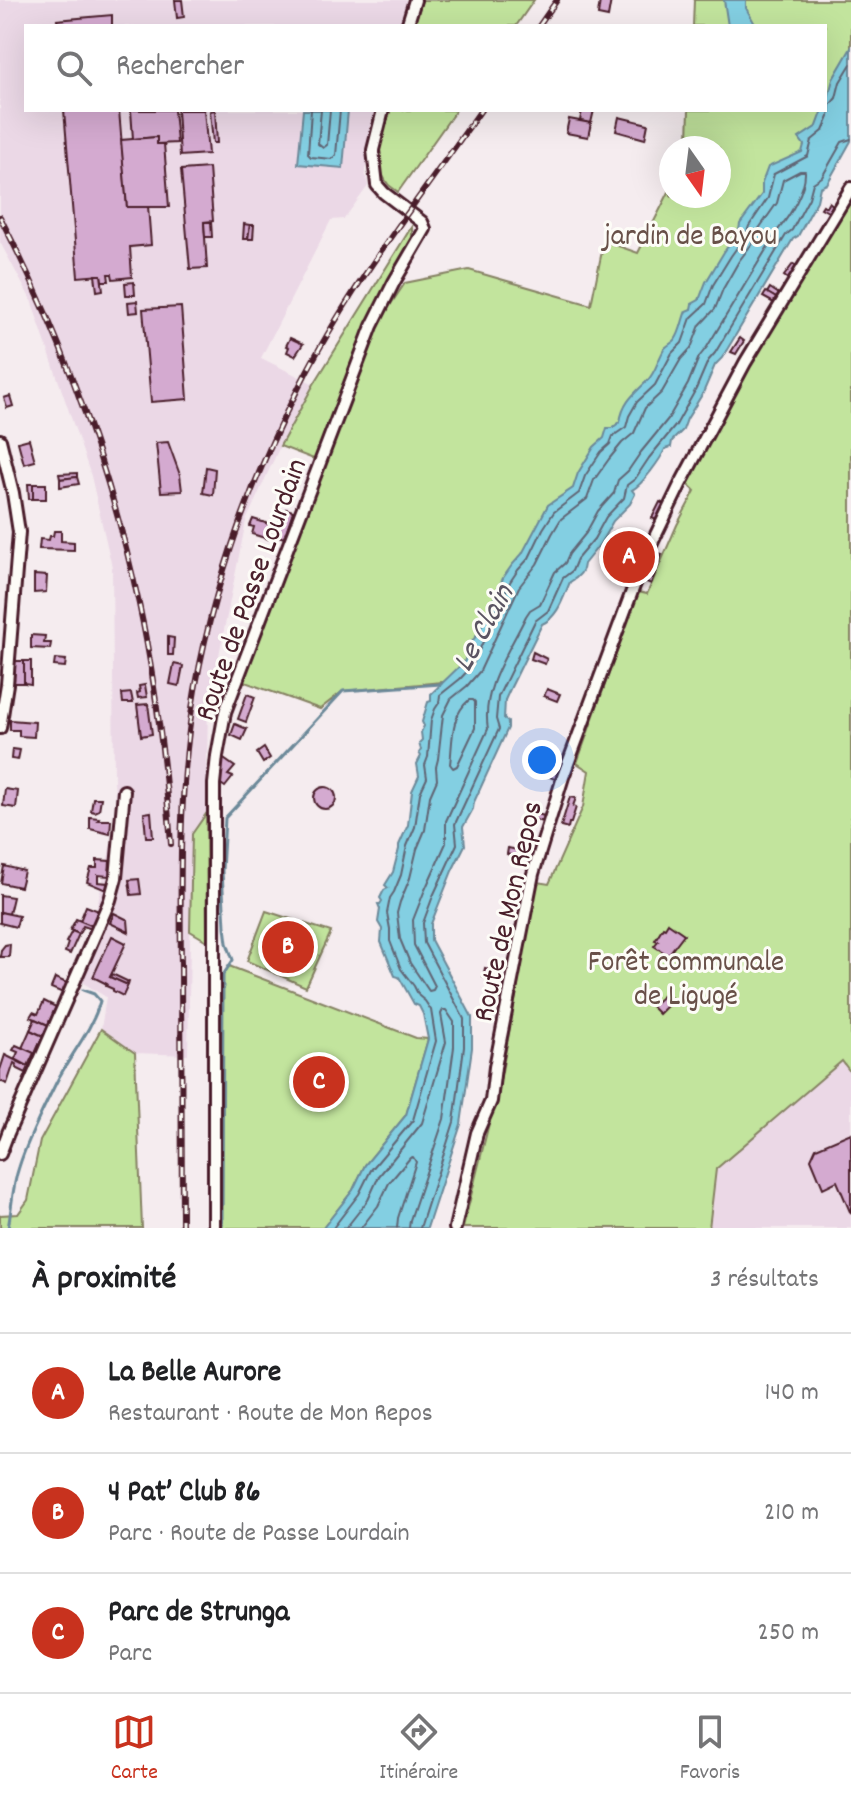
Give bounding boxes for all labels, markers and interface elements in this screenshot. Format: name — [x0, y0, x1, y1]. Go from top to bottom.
search box — [24, 24, 827, 112]
icon: search — [52, 46, 96, 90]
text: Rechercher — [116, 47, 244, 90]
north arrow — [659, 136, 731, 208]
park label: jardin de Bayou — [600, 217, 777, 260]
street label: Route de Passe Lourdain — [186, 453, 321, 728]
pin: A — [603, 527, 655, 587]
water label: Le Clain — [443, 576, 529, 681]
your location — [522, 740, 562, 780]
street label: Route de Mon Repos — [464, 797, 557, 1027]
pin: B — [262, 917, 314, 977]
park label: Forêt communale de Ligugé — [588, 943, 784, 1020]
pin: C — [293, 1052, 345, 1112]
text: À proximité — [32, 1256, 176, 1305]
text: 3 résultats — [710, 1262, 819, 1299]
text: La Belle Aurore — [108, 1353, 281, 1396]
text: A — [51, 1375, 65, 1412]
text: 140 m — [765, 1375, 819, 1412]
text: Restaurant · Route de Mon Repos — [108, 1396, 433, 1433]
text: 4 Pat’ Club 86 — [108, 1473, 260, 1516]
text: B — [52, 1495, 64, 1532]
text: 210 m — [764, 1495, 819, 1532]
text: Parc · Route de Passe Lourdain — [108, 1516, 409, 1553]
text: Parc de Strunga — [108, 1593, 289, 1636]
text: C — [52, 1615, 64, 1652]
text: 250 m — [758, 1615, 819, 1652]
text: Parc — [108, 1636, 152, 1673]
tab: Carte — [111, 1710, 158, 1789]
tab: Itinéraire — [379, 1710, 458, 1789]
tab: Favoris — [680, 1710, 740, 1789]

